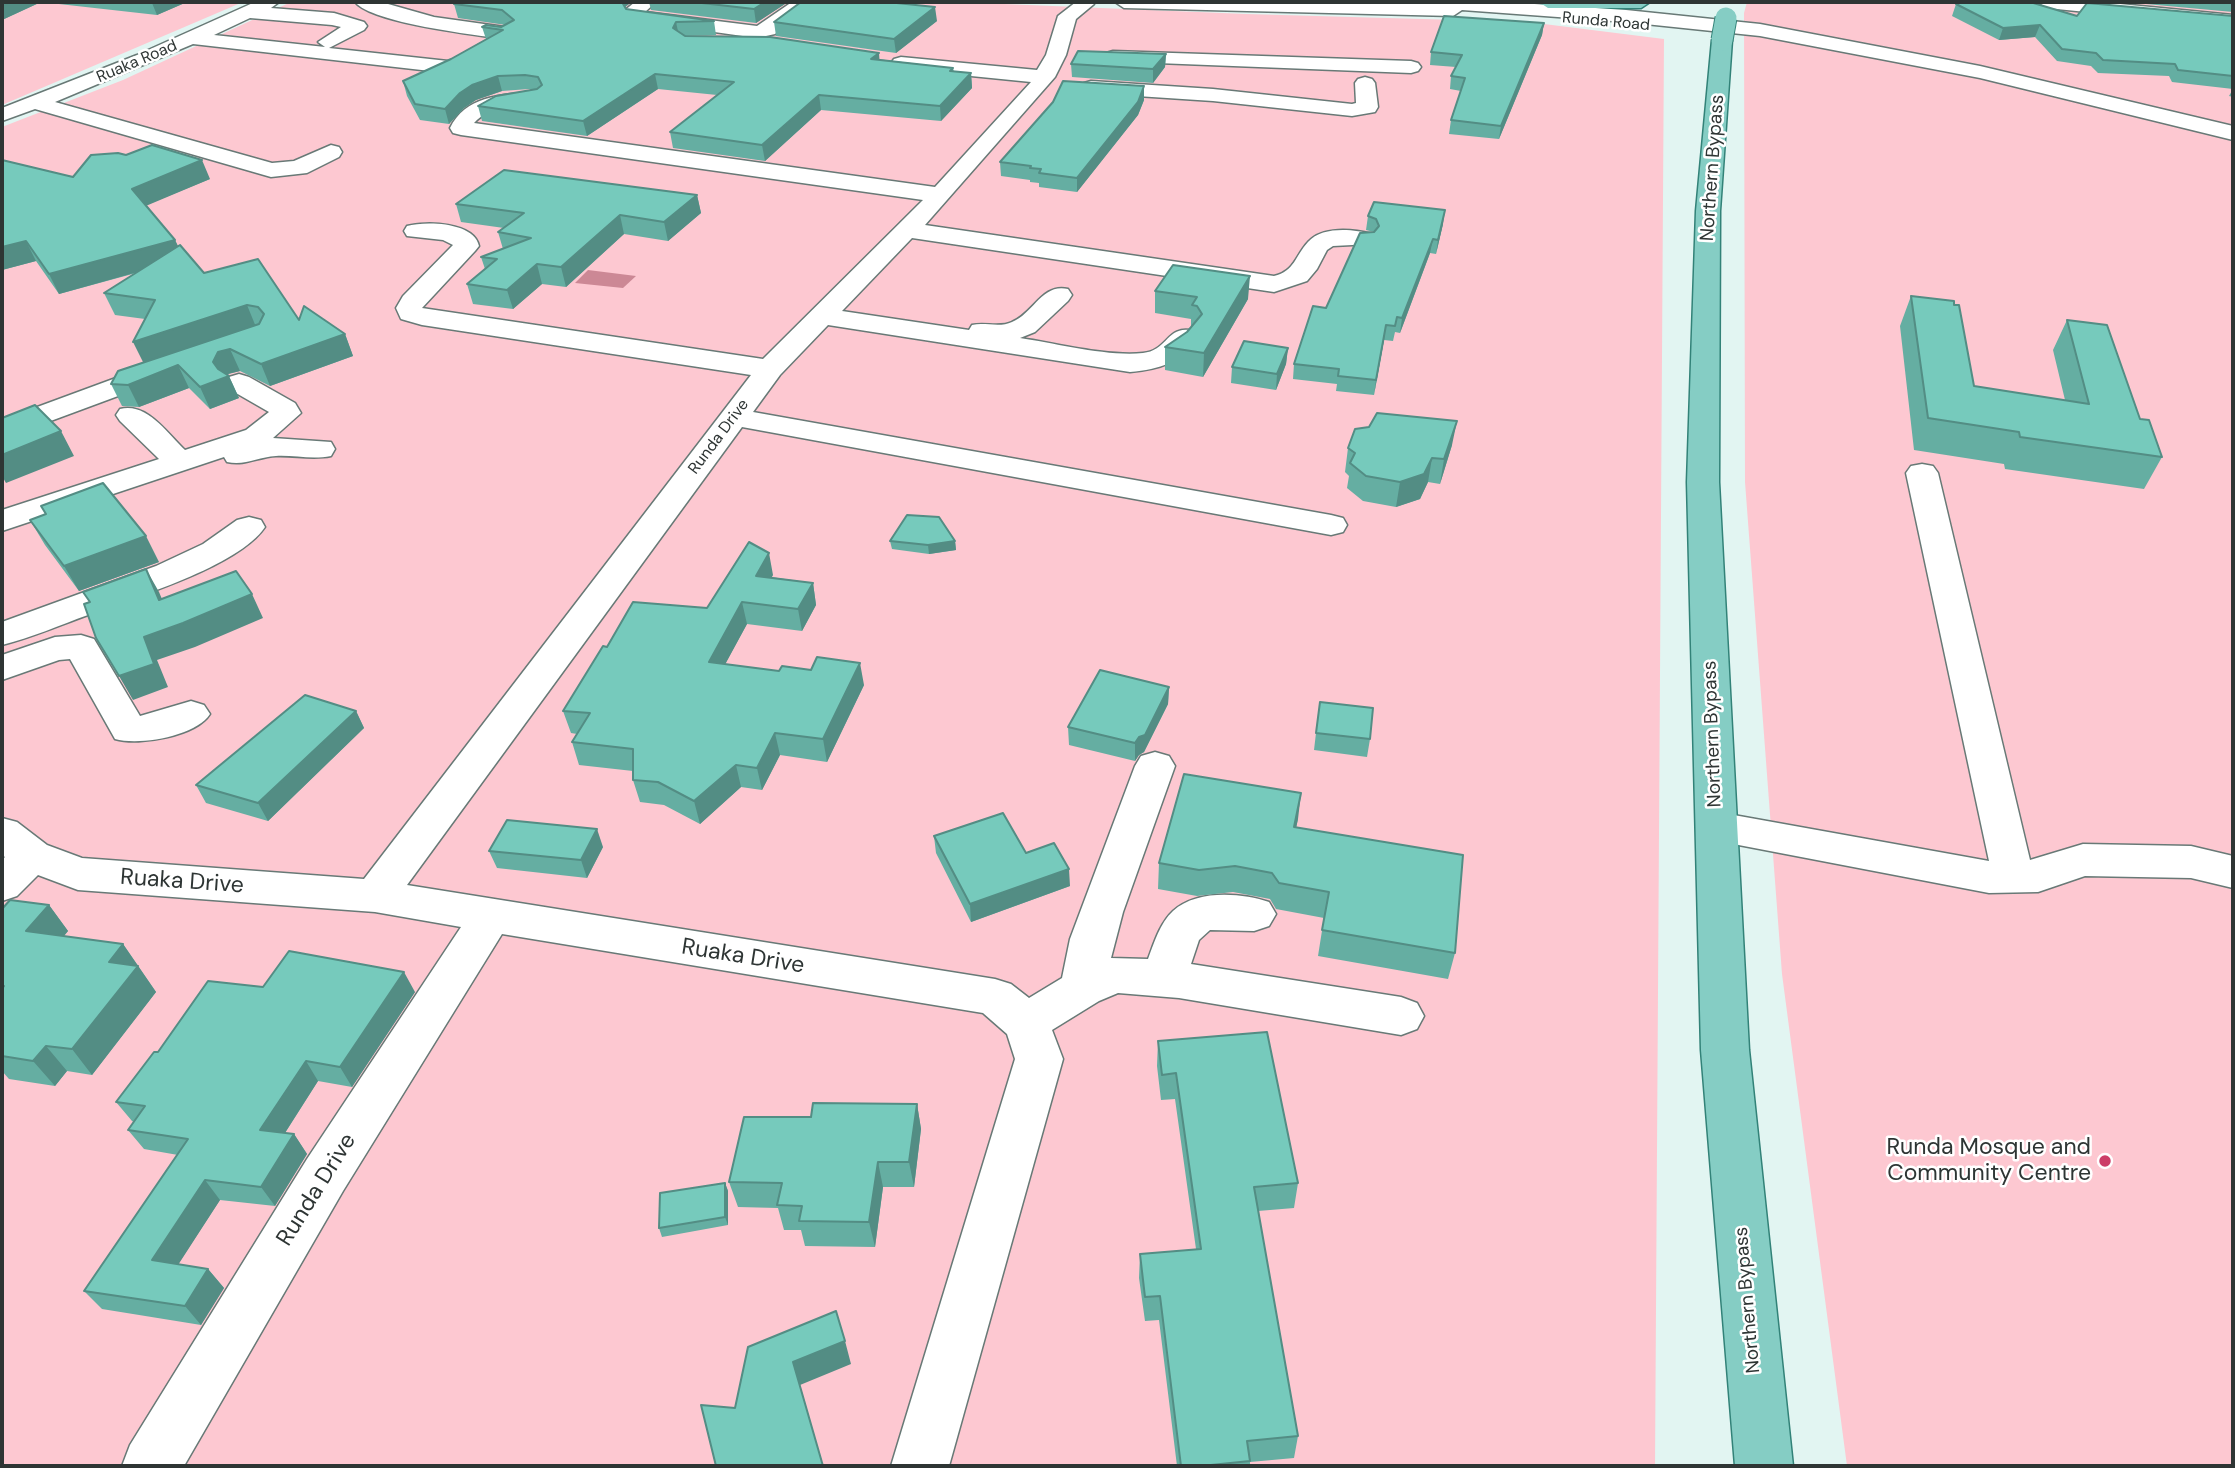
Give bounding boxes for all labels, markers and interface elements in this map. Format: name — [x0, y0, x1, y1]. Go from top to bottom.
street label: Runda Road — [1561, 9, 1651, 35]
street label: Ruaka Road — [94, 36, 180, 88]
street label: Northern Bypass — [1697, 94, 1729, 242]
street label: Runda Drive — [685, 396, 753, 478]
street label: Northern Bypass — [1699, 660, 1727, 808]
street label: Ruaka Drive — [119, 864, 245, 900]
street label: Ruaka Drive — [680, 934, 806, 980]
street label: Runda Drive — [271, 1129, 363, 1251]
place label: Runda Mosque and Community Centre — [1886, 1134, 2091, 1188]
marker: Runda Mosque and Community Centre — [2097, 1153, 2113, 1169]
street label: Northern Bypass — [1730, 1226, 1766, 1374]

